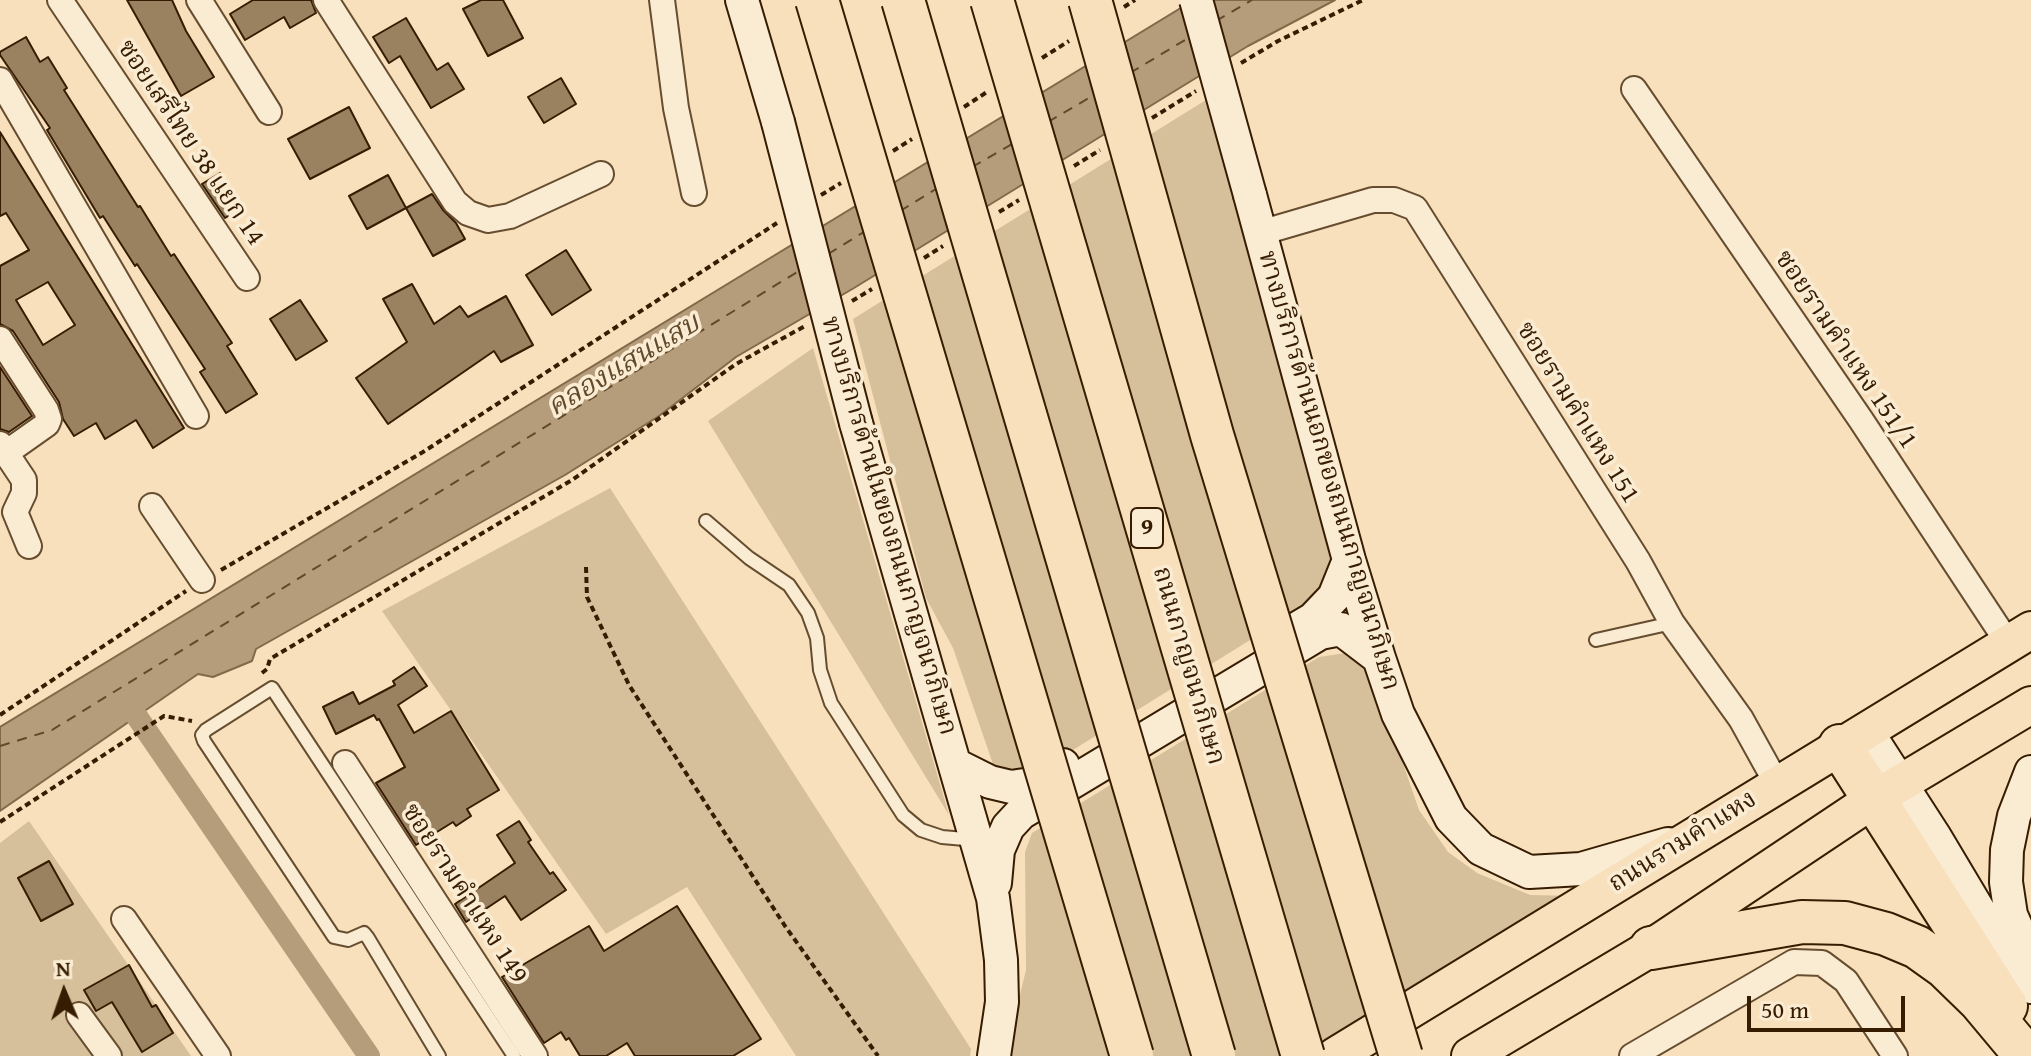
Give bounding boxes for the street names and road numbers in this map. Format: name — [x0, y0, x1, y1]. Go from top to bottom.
street label: ซอยเสรีไทย 38 แยก 14 — [110, 34, 270, 252]
street label: ซอยรามคำแหง 151/1 — [1767, 245, 1923, 455]
street label: ทางบริการด้านนอกของถนนกาญจนาภิเษก — [1250, 248, 1406, 694]
street label: ทางบริการด้านในของถนนกาญจนาภิเษก — [813, 313, 963, 739]
street label: ซอยรามคำแหง 151 — [1509, 317, 1645, 509]
road number: 9 — [1131, 508, 1163, 548]
street label: ถนนกาญจนาภิเษก — [1145, 563, 1231, 769]
street label: ถนนรามคำแหง — [1603, 784, 1763, 900]
street label: ซอยรามคำแหง 149 — [394, 798, 534, 990]

